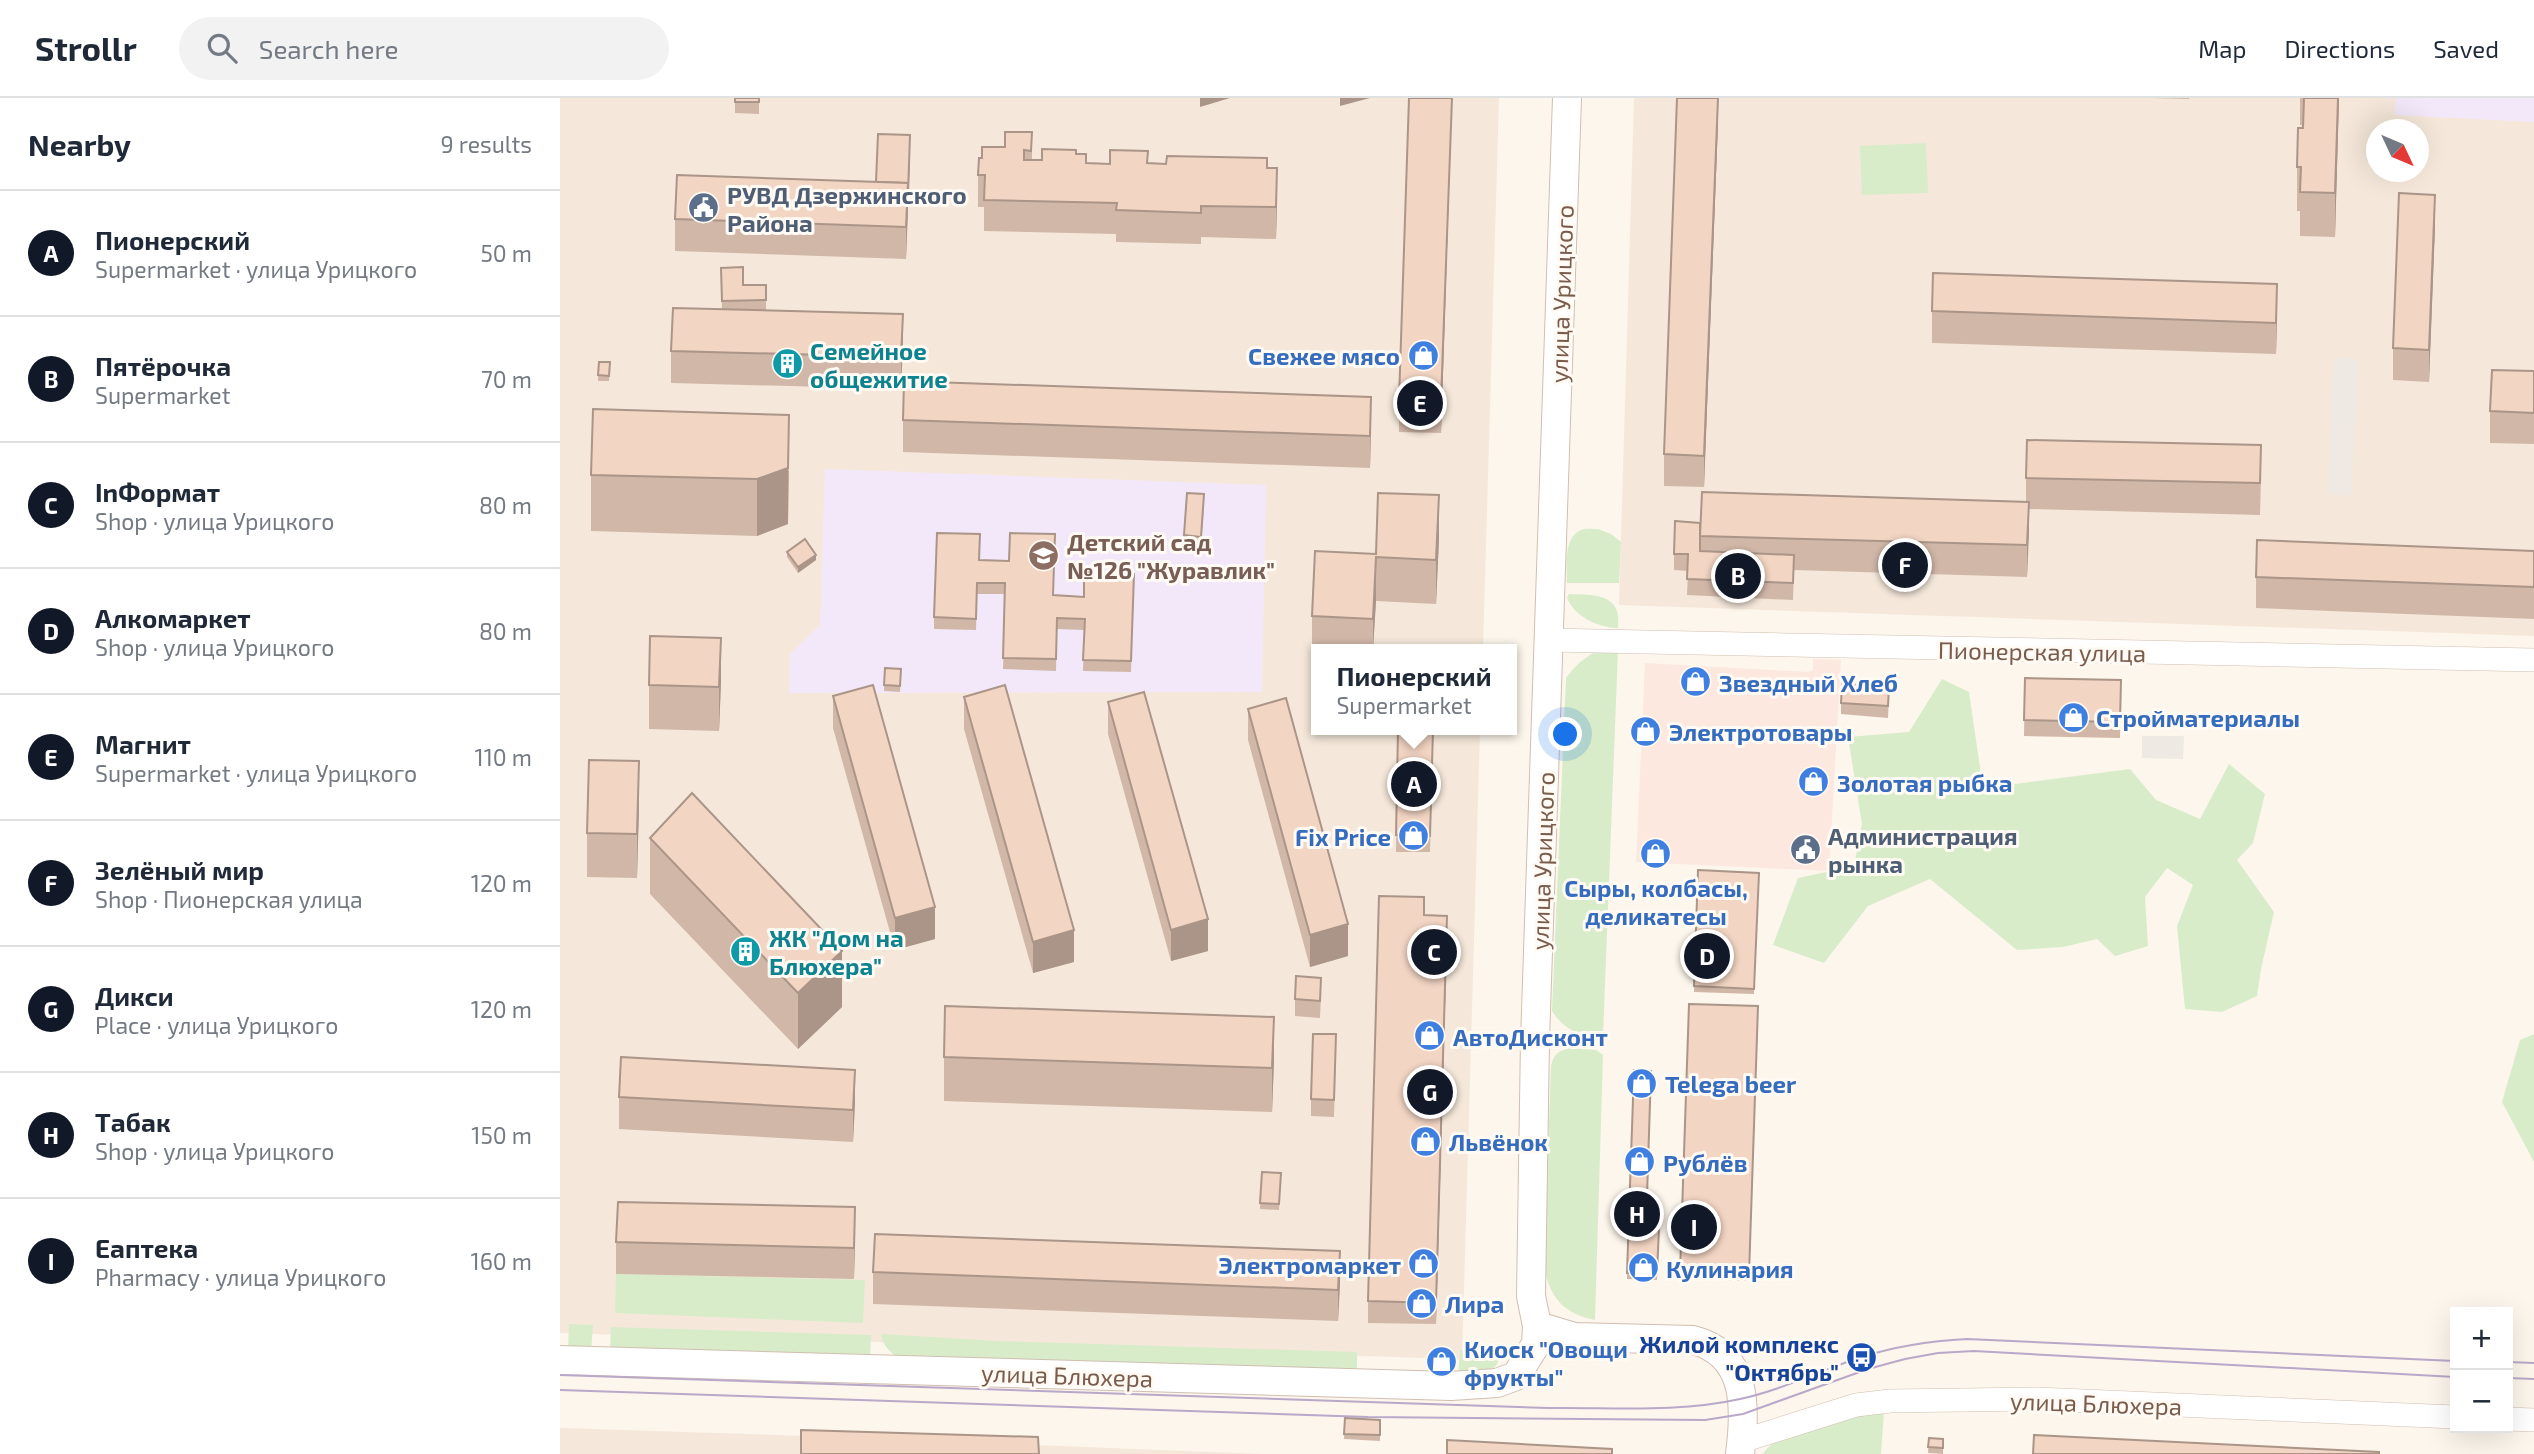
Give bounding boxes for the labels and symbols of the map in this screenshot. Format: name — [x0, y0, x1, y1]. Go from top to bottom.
north arrow — [2366, 119, 2429, 182]
place label: РУВД Дзержинского Района — [727, 180, 967, 237]
public building icon: РУВД Дзержинского Района — [687, 191, 721, 225]
street label: улица Урицкого — [1543, 204, 1580, 384]
place label: Семейное общежитие — [810, 336, 948, 393]
shop icon: Свежее мясо — [1406, 338, 1440, 372]
place label: Свежее мясо — [1248, 341, 1400, 370]
building icon: Семейное общежитие — [770, 347, 804, 381]
pin: E — [1397, 377, 1443, 429]
place label: Детский сад №126 "Журавлик" — [1067, 527, 1275, 584]
school or university icon: Детский сад №126 "Журавлик" — [1027, 538, 1061, 572]
pin: F — [1882, 539, 1928, 591]
pin: B — [1715, 550, 1761, 602]
street label: Пионерская улица — [1938, 635, 2146, 668]
shop icon: Звездный Хлеб — [1679, 665, 1713, 699]
place label: Звездный Хлеб — [1719, 668, 1898, 697]
shop icon: Стройматериалы — [2056, 700, 2090, 734]
place label: Стройматериалы — [2096, 703, 2300, 732]
shop icon: Электротовары — [1629, 714, 1663, 748]
your location — [1548, 717, 1582, 751]
place label: Электротовары — [1669, 717, 1852, 746]
pin: A — [1391, 758, 1437, 810]
shop icon: Золотая рыбка — [1797, 765, 1831, 799]
place label: Золотая рыбка — [1837, 768, 2013, 797]
street label: улица Урицкого — [1524, 771, 1561, 951]
shop icon: Fix Price — [1397, 819, 1431, 853]
place label: Администрация рынка — [1828, 821, 2017, 878]
place label: Fix Price — [1295, 822, 1391, 851]
public building icon: Администрация рынка — [1788, 832, 1822, 866]
shop icon: Сыры, колбасы, деликатесы — [1639, 836, 1673, 870]
place label: Сыры, колбасы, деликатесы — [1564, 873, 1748, 930]
place label: ЖК "Дом на Блюхера" — [769, 923, 904, 980]
pin: C — [1411, 926, 1457, 978]
pin: D — [1684, 930, 1730, 982]
building icon: ЖК "Дом на Блюхера" — [729, 934, 763, 968]
shop icon: АвтоДисконт — [1413, 1019, 1447, 1053]
place label: АвтоДисконт — [1453, 1022, 1608, 1051]
pin: G — [1407, 1066, 1453, 1118]
shop icon: Telega beer — [1625, 1066, 1659, 1100]
place label: Telega beer — [1665, 1069, 1797, 1098]
shop icon: Львёнок — [1409, 1124, 1443, 1158]
place label: Львёнок — [1449, 1127, 1548, 1156]
shop icon: Рублёв — [1623, 1145, 1657, 1179]
place label: Рублёв — [1663, 1148, 1747, 1177]
pin: H — [1614, 1188, 1660, 1240]
pin: I — [1671, 1201, 1717, 1253]
shop icon: Электромаркет — [1407, 1247, 1441, 1281]
place label: Электромаркет — [1218, 1250, 1401, 1279]
shop icon: Кулинария — [1626, 1251, 1660, 1285]
place label: Кулинария — [1666, 1254, 1794, 1283]
shop icon: Лира — [1405, 1286, 1439, 1320]
place label: Лира — [1445, 1289, 1504, 1318]
place label: Жилой комплекс "Октябрь" — [1639, 1329, 1839, 1386]
place label: Киоск "Овощи фрукты" — [1464, 1334, 1628, 1391]
bus stop icon: Жилой комплекс "Октябрь" — [1845, 1340, 1879, 1374]
shop icon: Киоск "Овощи фрукты" — [1424, 1345, 1458, 1379]
street label: улица Блюхера — [981, 1358, 1153, 1393]
street label: улица Блюхера — [2010, 1386, 2182, 1421]

